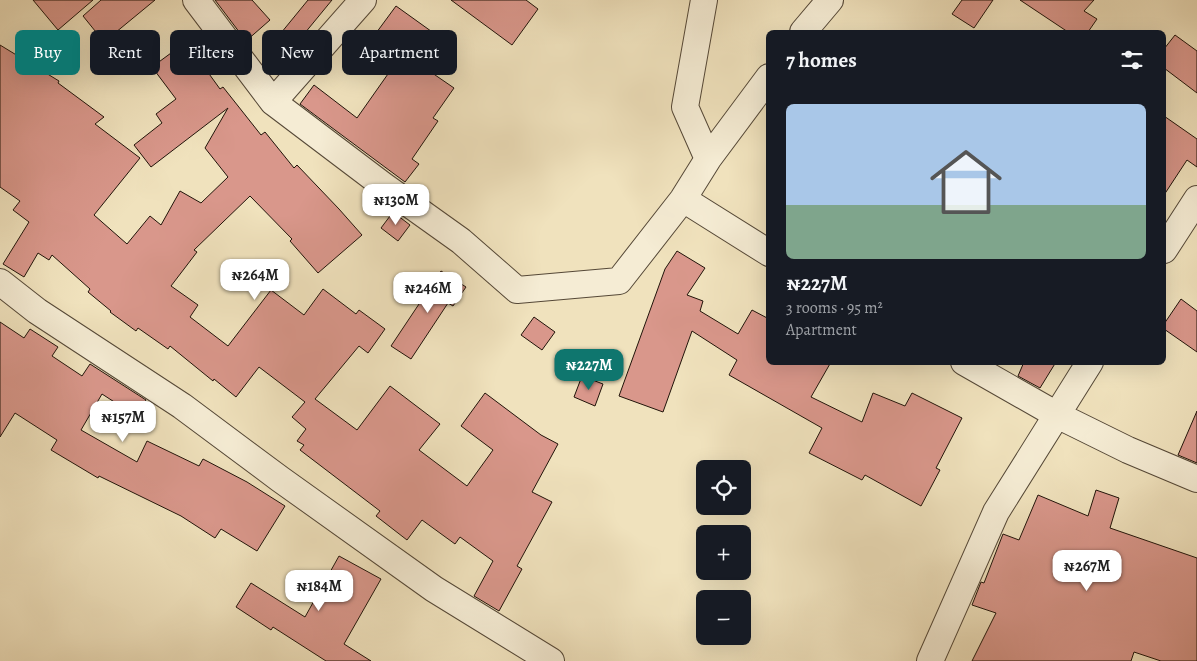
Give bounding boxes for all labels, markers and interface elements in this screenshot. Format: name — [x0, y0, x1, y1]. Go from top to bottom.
chip: Buy — [15, 30, 80, 75]
chip: Rent — [90, 30, 160, 75]
chip: Filters — [170, 30, 252, 75]
chip: New — [262, 30, 332, 75]
chip: Apartment — [342, 30, 457, 75]
text: 7 homes — [786, 46, 857, 74]
icon: filters — [1118, 46, 1146, 74]
icon: home — [921, 137, 1011, 227]
pin: ₦130M — [361, 184, 431, 226]
text: ₦130M — [373, 189, 419, 211]
pin: ₦264M — [220, 258, 290, 301]
text: ₦264M — [231, 264, 279, 286]
text: ₦227M — [786, 269, 848, 297]
pin: ₦246M — [393, 272, 463, 314]
text: ₦246M — [404, 277, 452, 299]
text: 3 rooms · 95 m² — [786, 297, 883, 319]
text: Apartment — [786, 319, 857, 341]
pin: ₦227M — [554, 348, 624, 391]
text: ₦227M — [565, 354, 613, 376]
pin: ₦157M — [88, 400, 158, 443]
text: ₦157M — [101, 406, 145, 428]
map controls — [696, 460, 751, 645]
button: locate — [696, 460, 751, 515]
button: + — [696, 525, 751, 580]
pin: ₦267M — [1052, 550, 1122, 592]
text: ₦267M — [1064, 555, 1110, 577]
pin: ₦184M — [284, 570, 354, 612]
text: ₦184M — [296, 575, 342, 597]
button: − — [696, 590, 751, 645]

